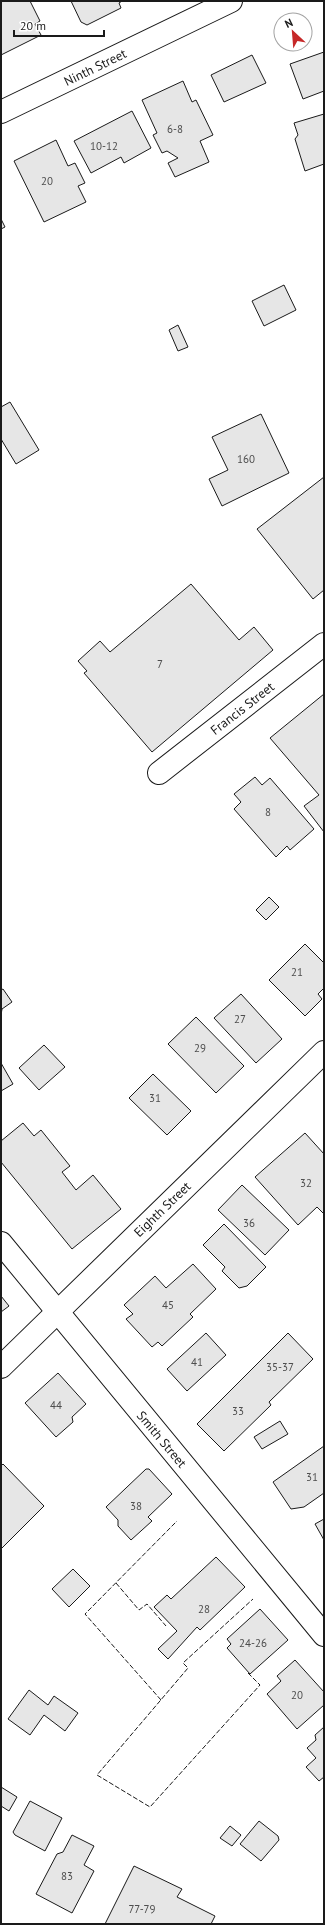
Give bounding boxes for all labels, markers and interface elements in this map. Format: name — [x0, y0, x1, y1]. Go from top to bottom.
scale bar — [14, 12, 104, 38]
north arrow — [273, 12, 313, 52]
text: N — [282, 15, 295, 31]
text: 20 m — [20, 18, 46, 33]
street label: Ninth Street — [61, 45, 130, 90]
house number: 6-8 — [167, 122, 183, 136]
house number: 10-12 — [90, 139, 118, 153]
house number: 20 — [41, 174, 53, 188]
house number: 160 — [237, 452, 255, 466]
house number: 7 — [157, 657, 163, 671]
street label: Francis Street — [207, 678, 278, 739]
house number: 8 — [265, 805, 271, 819]
house number: 21 — [291, 965, 303, 979]
house number: 27 — [234, 1012, 246, 1026]
house number: 29 — [194, 1041, 206, 1055]
house number: 31 — [149, 1091, 161, 1105]
house number: 32 — [300, 1176, 312, 1190]
street label: Eighth Street — [130, 1178, 195, 1241]
house number: 36 — [243, 1216, 255, 1230]
house number: 45 — [162, 1298, 174, 1312]
house number: 41 — [191, 1355, 203, 1369]
house number: 35-37 — [266, 1360, 294, 1374]
house number: 44 — [50, 1398, 62, 1412]
house number: 33 — [232, 1404, 244, 1418]
street label: Smith Street — [133, 1407, 191, 1472]
house number: 31 — [306, 1470, 318, 1484]
house number: 38 — [130, 1499, 142, 1513]
house number: 28 — [198, 1602, 210, 1616]
house number: 24-26 — [239, 1636, 267, 1650]
house number: 20 — [291, 1688, 303, 1702]
house number: 83 — [61, 1869, 73, 1883]
house number: 77-79 — [128, 1902, 156, 1916]

